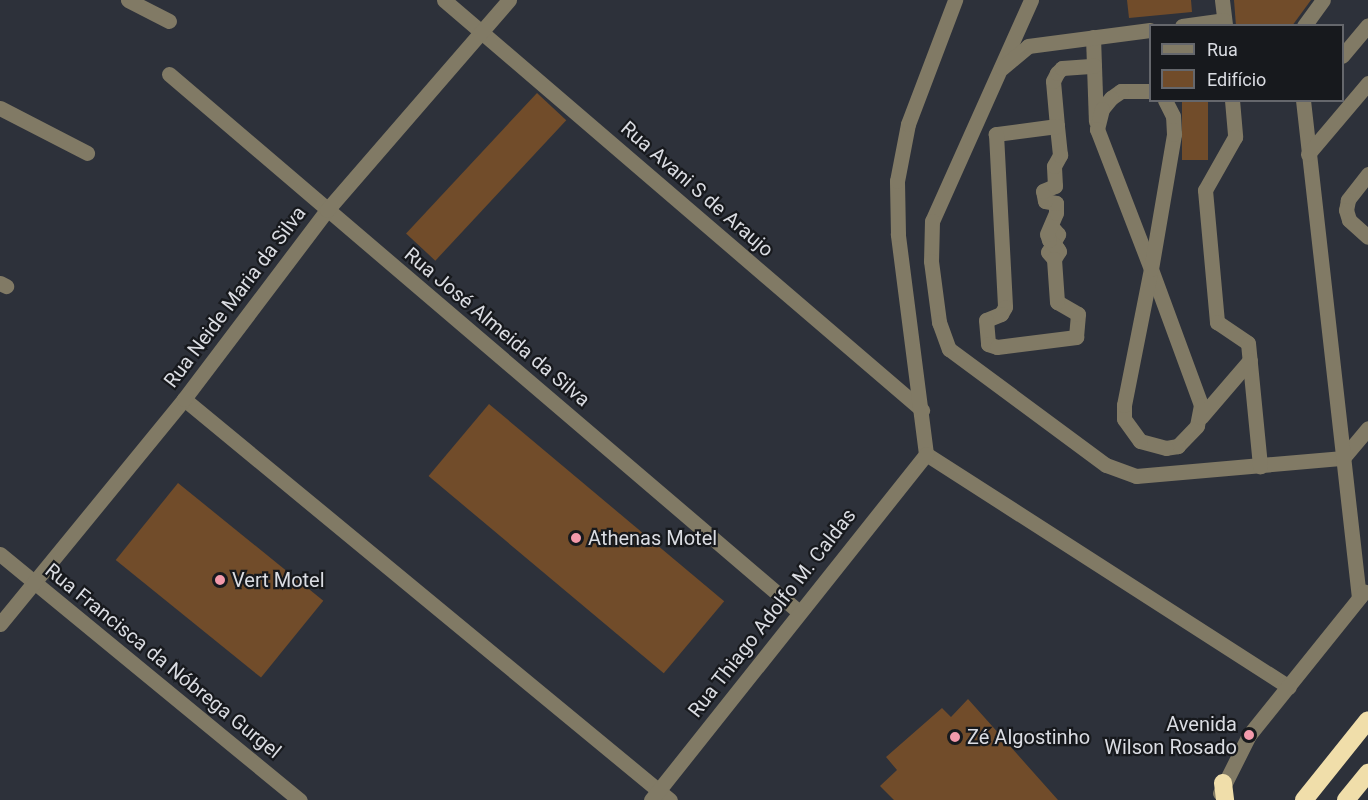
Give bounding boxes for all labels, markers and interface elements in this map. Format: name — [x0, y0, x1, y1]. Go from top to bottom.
legend — [1149, 24, 1344, 102]
text: Rua — [1207, 39, 1238, 60]
text: Edifício — [1207, 69, 1266, 90]
street label: Rua Avani S de Araujo — [616, 116, 778, 262]
street label: Rua Neide Maria da Silva — [159, 202, 311, 392]
street label: Rua José Almeida da Silva — [399, 242, 595, 412]
street label: Rua Thiago Adolfo M. Caldas — [683, 504, 861, 722]
place label: Athenas Motel — [588, 526, 717, 550]
marker: Athenas Motel — [569, 531, 583, 545]
street label: Rua Francisca da Nóbrega Gurgel — [40, 558, 286, 764]
place label: Vert Motel — [232, 568, 325, 592]
marker: Vert Motel — [213, 573, 227, 587]
place label: Avenida Wilson Rosado — [1104, 712, 1237, 759]
place label: Zé Algostinho — [967, 725, 1090, 749]
marker: Avenida Wilson Rosado — [1242, 728, 1256, 742]
marker: Zé Algostinho — [948, 730, 962, 744]

